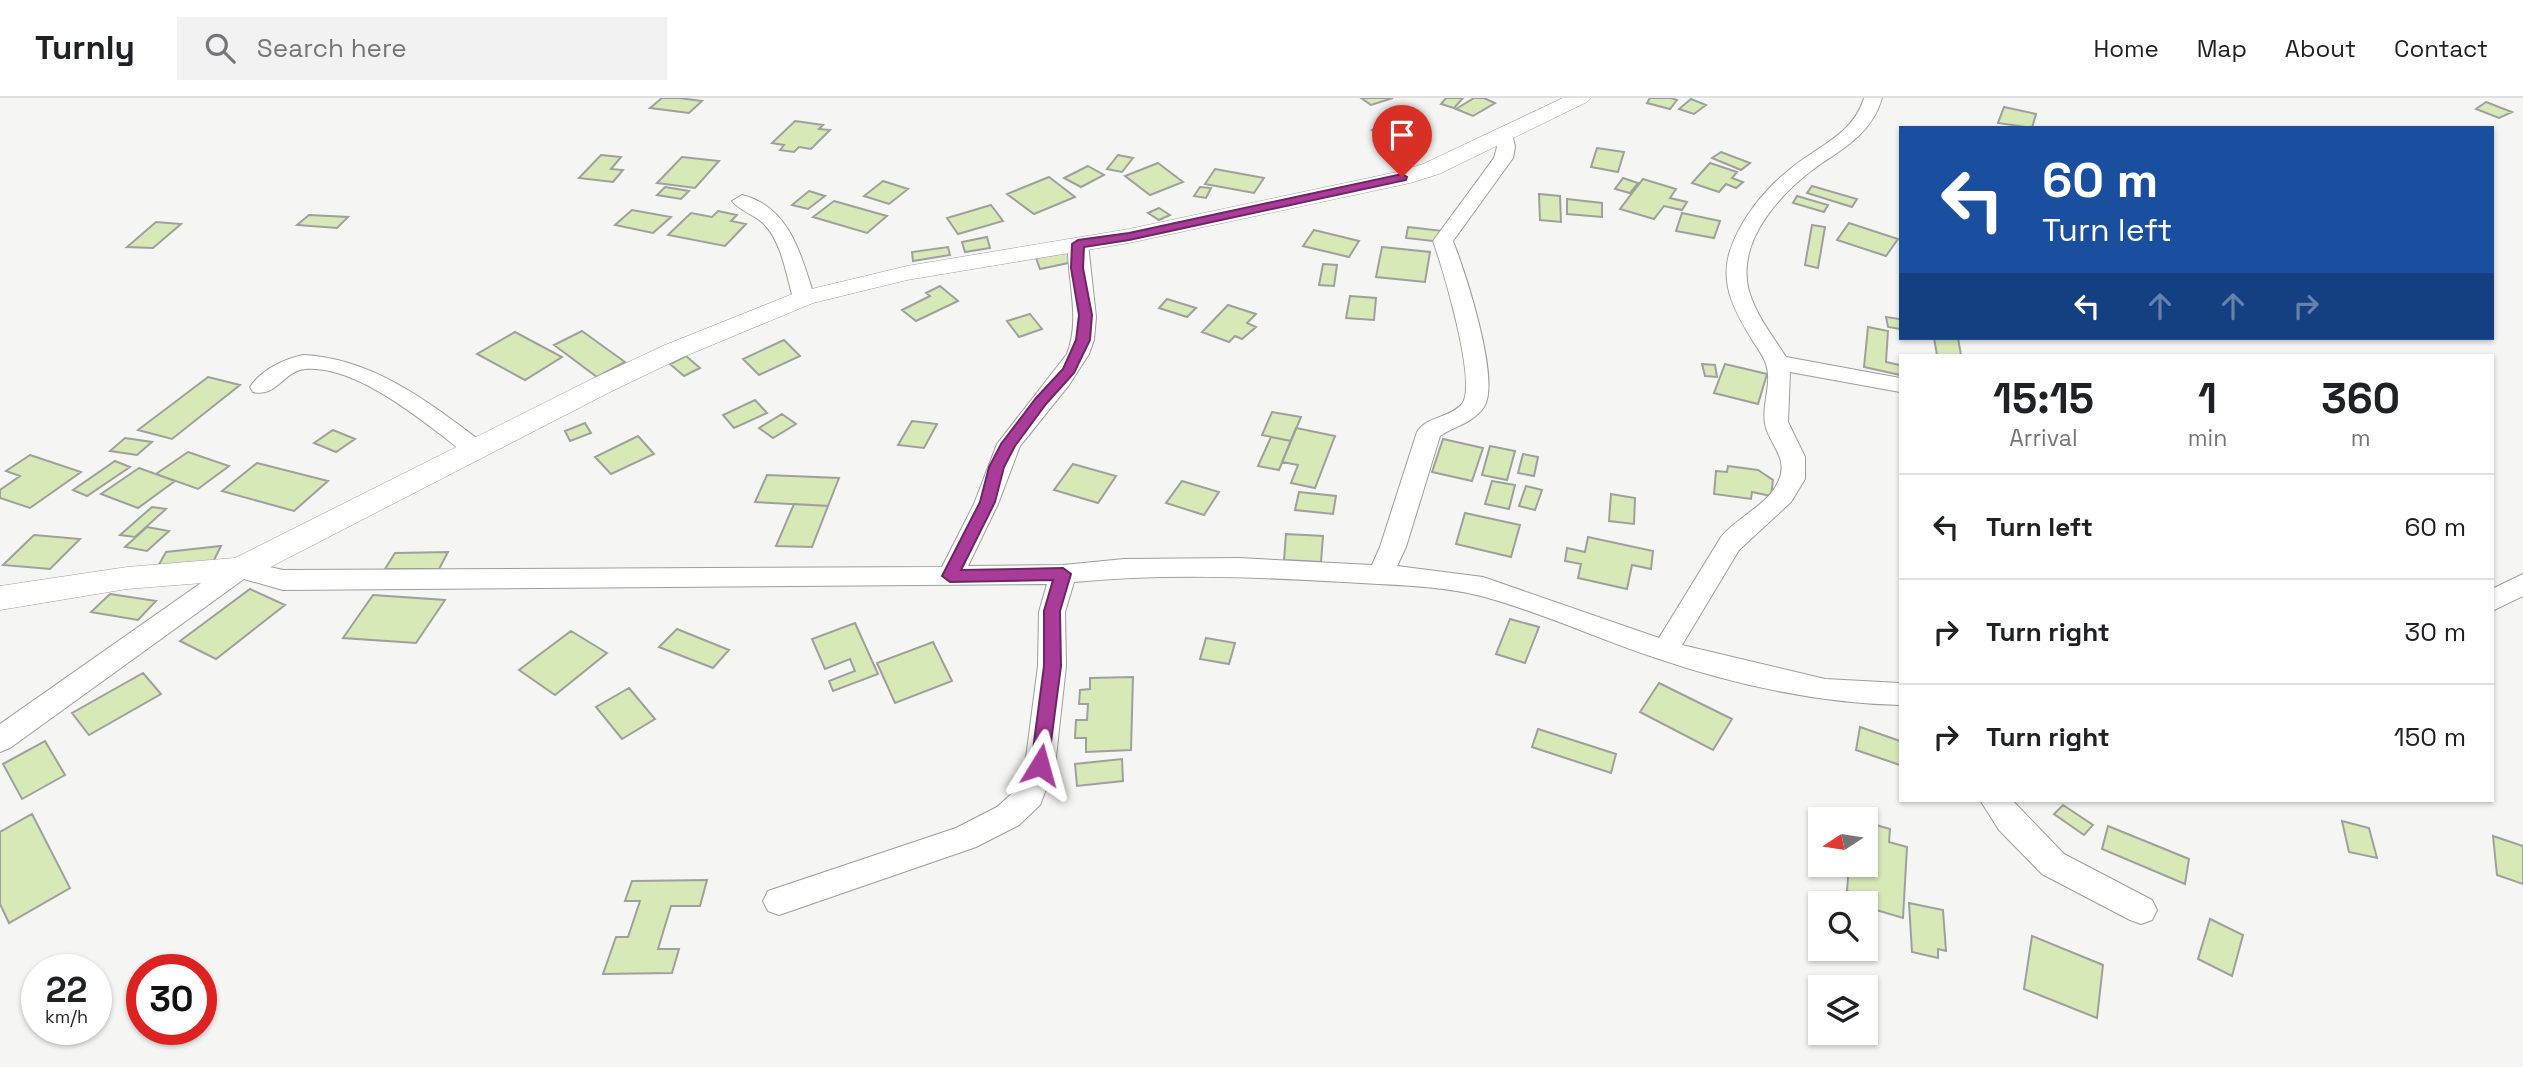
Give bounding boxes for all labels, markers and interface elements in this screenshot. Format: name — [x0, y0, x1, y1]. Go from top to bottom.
search box — [177, 17, 667, 80]
text: Turnly — [35, 27, 135, 69]
icon: search — [201, 29, 239, 67]
text: Search here — [257, 31, 407, 65]
text: Home — [2093, 33, 2159, 64]
text: Map — [2197, 33, 2247, 64]
text: About — [2285, 33, 2356, 64]
text: Contact — [2394, 33, 2488, 64]
pin — [1372, 105, 1432, 177]
icon: arrive — [1383, 116, 1421, 154]
text: 60 m — [2042, 149, 2158, 211]
icon: left — [1927, 154, 2018, 245]
text: Turn left — [2042, 210, 2172, 250]
icon: left — [2068, 287, 2106, 325]
icon: ahead — [2141, 287, 2179, 325]
icon: ahead — [2214, 287, 2252, 325]
icon: right — [2287, 287, 2325, 325]
text: 15:15 — [1993, 372, 2094, 425]
text: 1 — [2198, 372, 2217, 425]
text: 360 — [2321, 372, 2400, 425]
text: Arrival — [2009, 423, 2078, 453]
text: min — [2188, 423, 2227, 453]
text: m — [2351, 423, 2371, 453]
icon: left — [1927, 508, 1965, 546]
text: Turn left — [1986, 510, 2093, 544]
text: 60 m — [2404, 510, 2466, 544]
icon: right — [1927, 613, 1965, 651]
text: Turn right — [1986, 615, 2110, 649]
text: 30 m — [2405, 615, 2466, 649]
icon: right — [1927, 718, 1965, 756]
text: Turn right — [1986, 720, 2110, 754]
text: 150 m — [2394, 720, 2466, 754]
position arrow — [1003, 728, 1077, 802]
north arrow — [1808, 807, 1878, 877]
map controls — [1808, 807, 1878, 1045]
button: search — [1808, 891, 1878, 961]
speed limit sign: 30 — [126, 954, 217, 1045]
text: 22 — [46, 968, 87, 1012]
button: layers — [1808, 975, 1878, 1045]
text: km/h — [45, 1005, 88, 1028]

